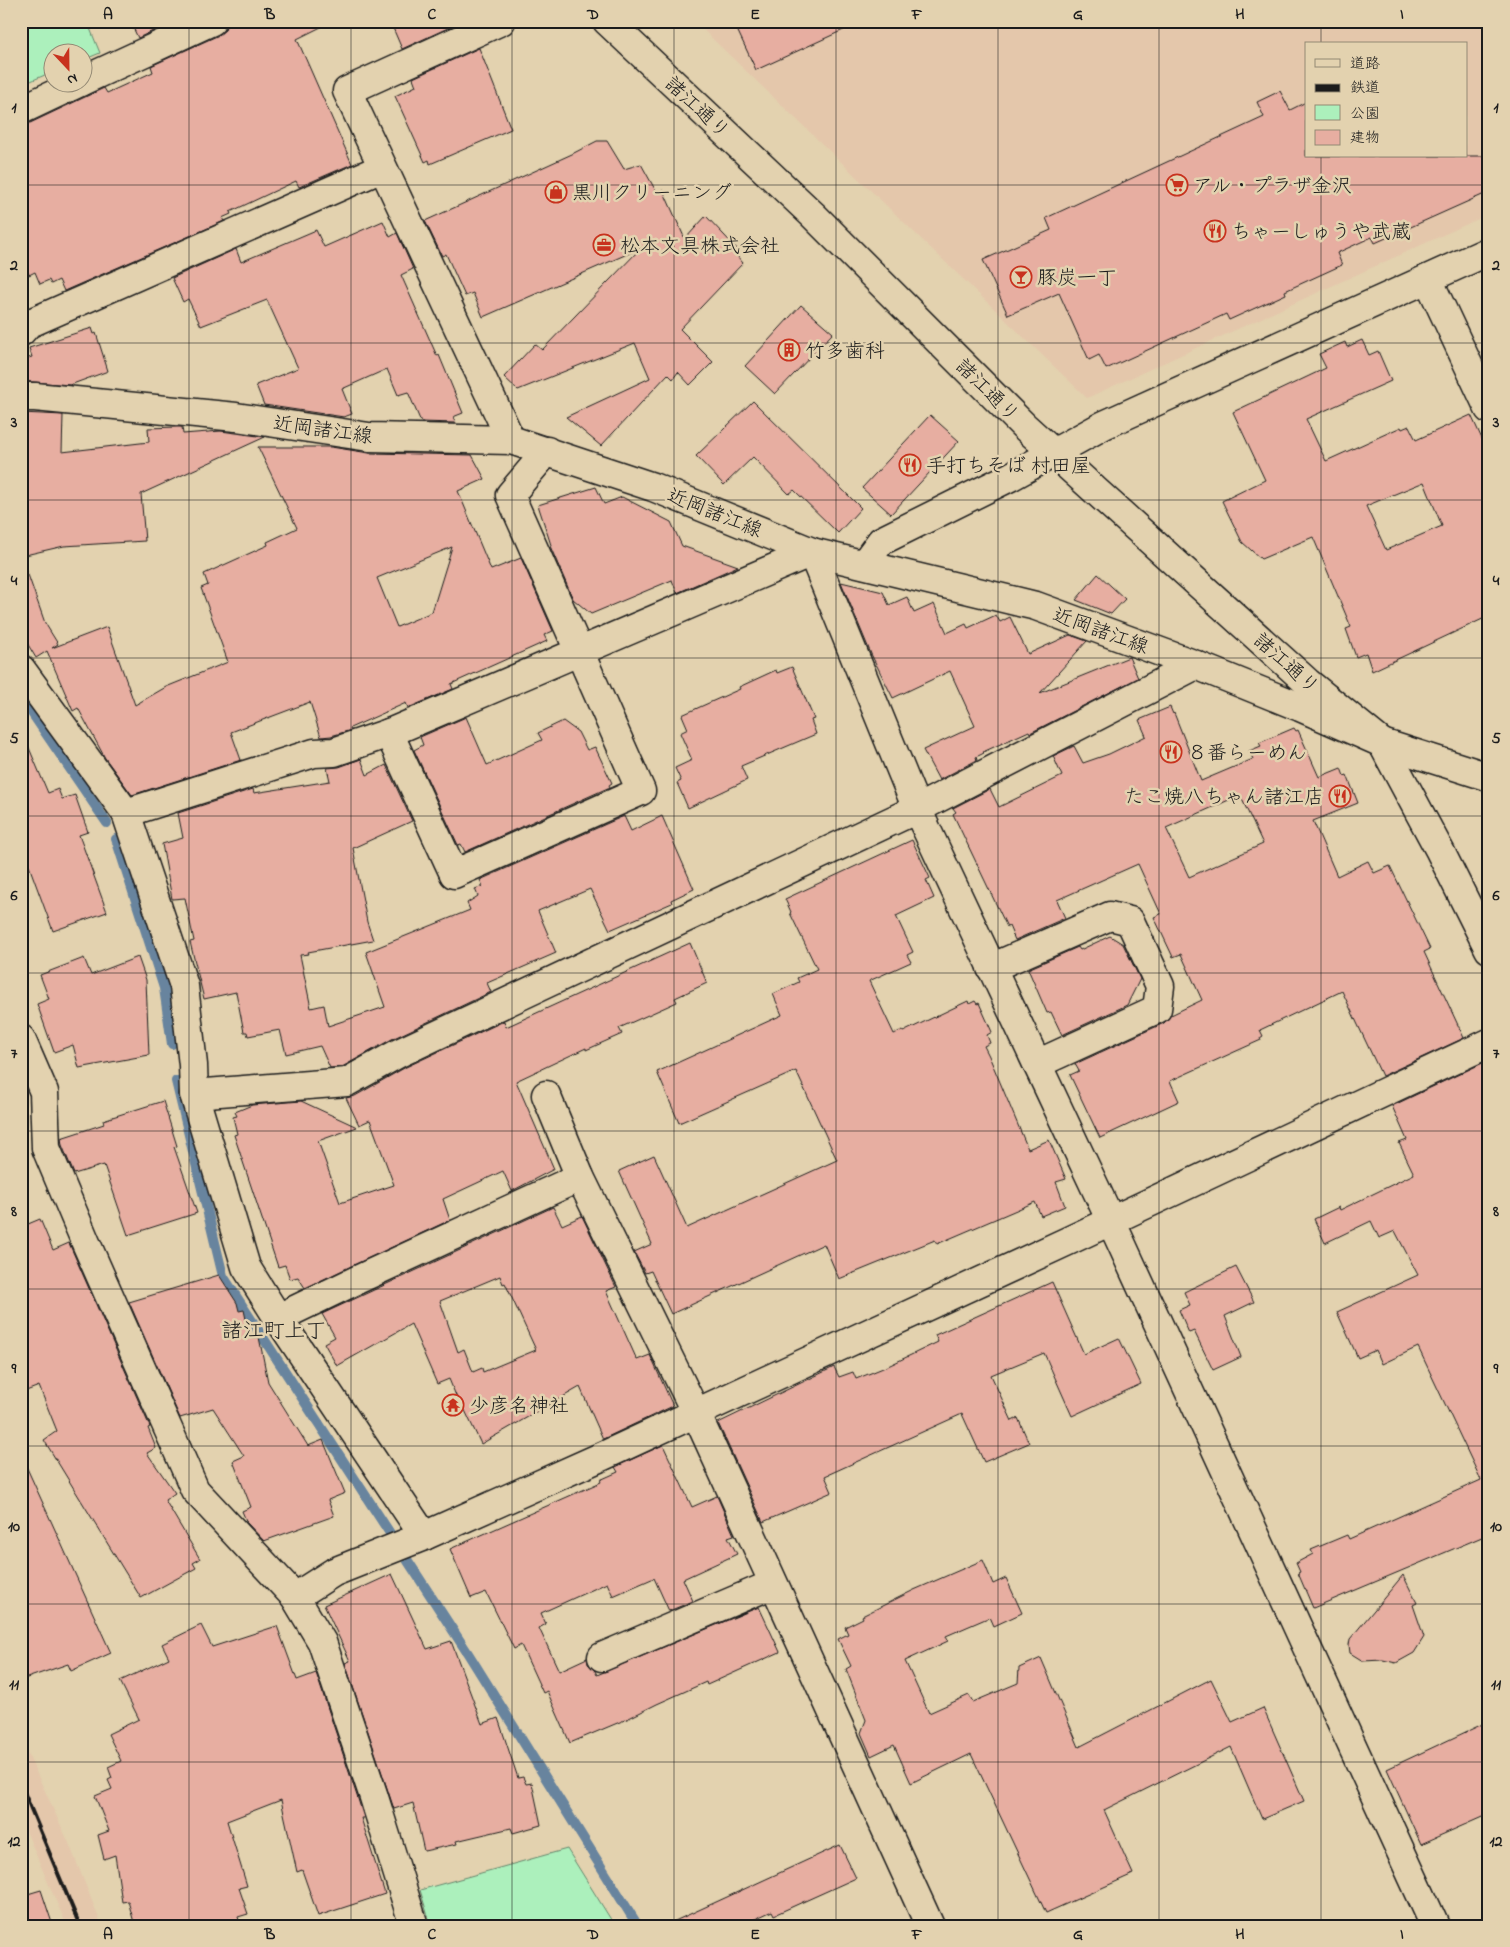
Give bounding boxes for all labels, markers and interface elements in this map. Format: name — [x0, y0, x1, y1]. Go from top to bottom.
text: A — [103, 3, 113, 27]
text: B — [264, 3, 276, 27]
text: C — [428, 3, 437, 27]
text: D — [586, 3, 599, 27]
text: E — [750, 3, 760, 27]
text: F — [911, 3, 923, 27]
text: G — [1073, 3, 1083, 27]
text: H — [1235, 3, 1245, 27]
text: I — [1400, 3, 1404, 27]
north arrow — [42, 42, 92, 92]
legend — [1305, 42, 1468, 158]
text: 道路 — [1350, 53, 1380, 75]
text: N — [64, 67, 81, 90]
street label: 諸江通り — [657, 71, 735, 147]
text: 鉄道 — [1350, 77, 1380, 99]
text: 1 — [11, 96, 17, 120]
text: 1 — [1493, 96, 1499, 120]
text: 公園 — [1350, 103, 1380, 125]
text: 建物 — [1350, 127, 1380, 149]
supermarket icon: アル・プラザ金沢 — [1165, 173, 1189, 197]
place label: アル・プラザ金沢 — [1193, 173, 1352, 202]
shop icon: 黒川クリーニング — [544, 180, 568, 204]
place label: 黒川クリーニング — [572, 180, 732, 209]
restaurant icon: ちゃーしゅうや武蔵 — [1203, 219, 1227, 243]
place label: ちゃーしゅうや武蔵 — [1231, 219, 1411, 248]
office icon: 松本文具株式会社 — [592, 233, 616, 257]
place label: 松本文具株式会社 — [620, 233, 780, 262]
text: 2 — [9, 254, 18, 278]
text: 2 — [1491, 254, 1500, 278]
bar icon: 豚炭一丁 — [1009, 265, 1033, 289]
place label: 豚炭一丁 — [1037, 265, 1117, 294]
building icon: 竹多歯科 — [777, 338, 801, 362]
place label: 竹多歯科 — [805, 338, 885, 367]
street label: 諸江通り — [948, 353, 1025, 430]
street label: 近岡諸江線 — [271, 410, 374, 453]
text: 3 — [10, 411, 18, 435]
text: 3 — [1492, 411, 1500, 435]
restaurant icon: 手打ちそば 村田屋 — [898, 453, 922, 477]
place label: 手打ちそば 村田屋 — [926, 453, 1091, 482]
street label: 近岡諸江線 — [662, 482, 766, 546]
text: 4 — [10, 569, 18, 593]
text: 4 — [1492, 569, 1500, 593]
street label: 近岡諸江線 — [1048, 602, 1152, 663]
street label: 諸江通り — [1246, 627, 1325, 702]
text: 5 — [9, 727, 19, 751]
text: 5 — [1491, 727, 1501, 751]
restaurant icon: ８番らーめん — [1159, 740, 1183, 764]
place label: ８番らーめん — [1187, 740, 1307, 769]
place label: たこ焼八ちゃん諸江店 — [1124, 784, 1324, 813]
restaurant icon: たこ焼八ちゃん諸江店 — [1328, 784, 1352, 808]
text: 6 — [9, 884, 18, 908]
text: 6 — [1491, 884, 1500, 908]
text: 7 — [11, 1042, 18, 1066]
text: 7 — [1493, 1042, 1500, 1066]
text: 8 — [10, 1200, 17, 1224]
text: 8 — [1492, 1200, 1499, 1224]
district label: 諸江町上丁 — [222, 1317, 327, 1347]
text: 9 — [11, 1357, 17, 1381]
text: 9 — [1493, 1357, 1499, 1381]
temple icon: 少彦名神社 — [441, 1393, 465, 1417]
place label: 少彦名神社 — [469, 1393, 569, 1422]
text: 10 — [8, 1515, 20, 1539]
text: 10 — [1490, 1515, 1502, 1539]
text: 11 — [9, 1673, 20, 1697]
text: 11 — [1491, 1673, 1502, 1697]
text: 12 — [7, 1830, 21, 1854]
text: 12 — [1489, 1830, 1503, 1854]
text: A — [103, 1923, 113, 1947]
text: B — [264, 1923, 276, 1947]
text: C — [428, 1923, 437, 1947]
text: D — [586, 1923, 599, 1947]
text: E — [750, 1923, 760, 1947]
text: F — [911, 1923, 923, 1947]
text: G — [1073, 1923, 1083, 1947]
text: H — [1235, 1923, 1245, 1947]
text: I — [1400, 1923, 1404, 1947]

